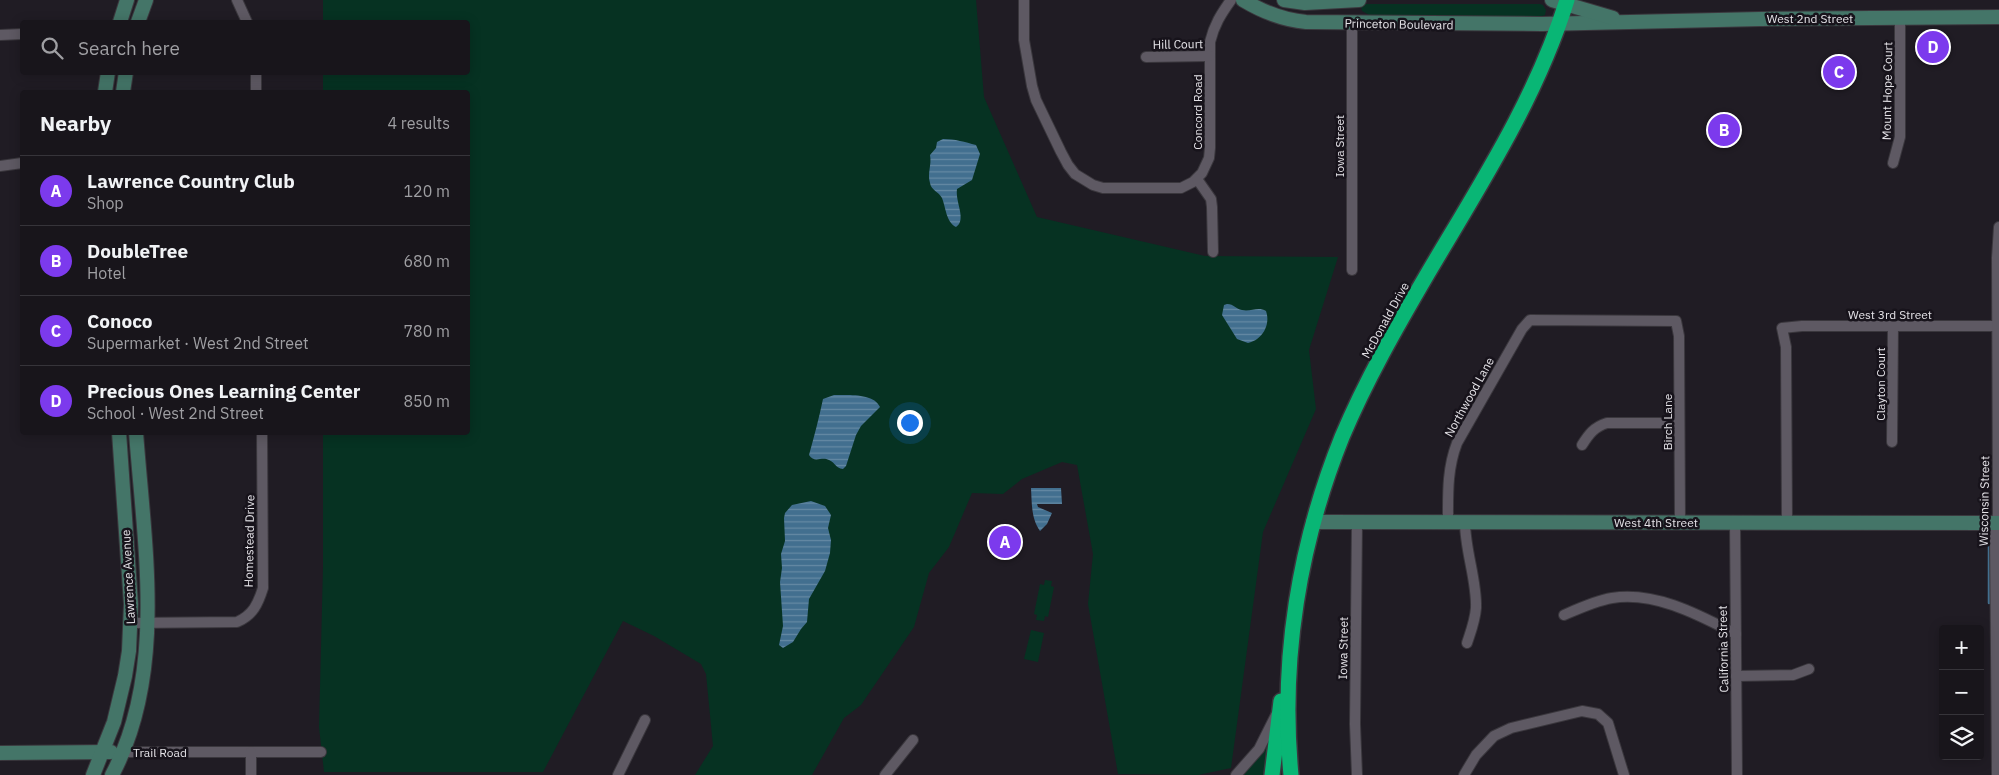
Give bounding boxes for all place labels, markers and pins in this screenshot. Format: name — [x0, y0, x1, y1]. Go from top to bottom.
pin: D — [1917, 28, 1949, 66]
pin: C — [1823, 53, 1855, 91]
pin: B — [1708, 111, 1740, 149]
pin: A — [989, 523, 1021, 561]

